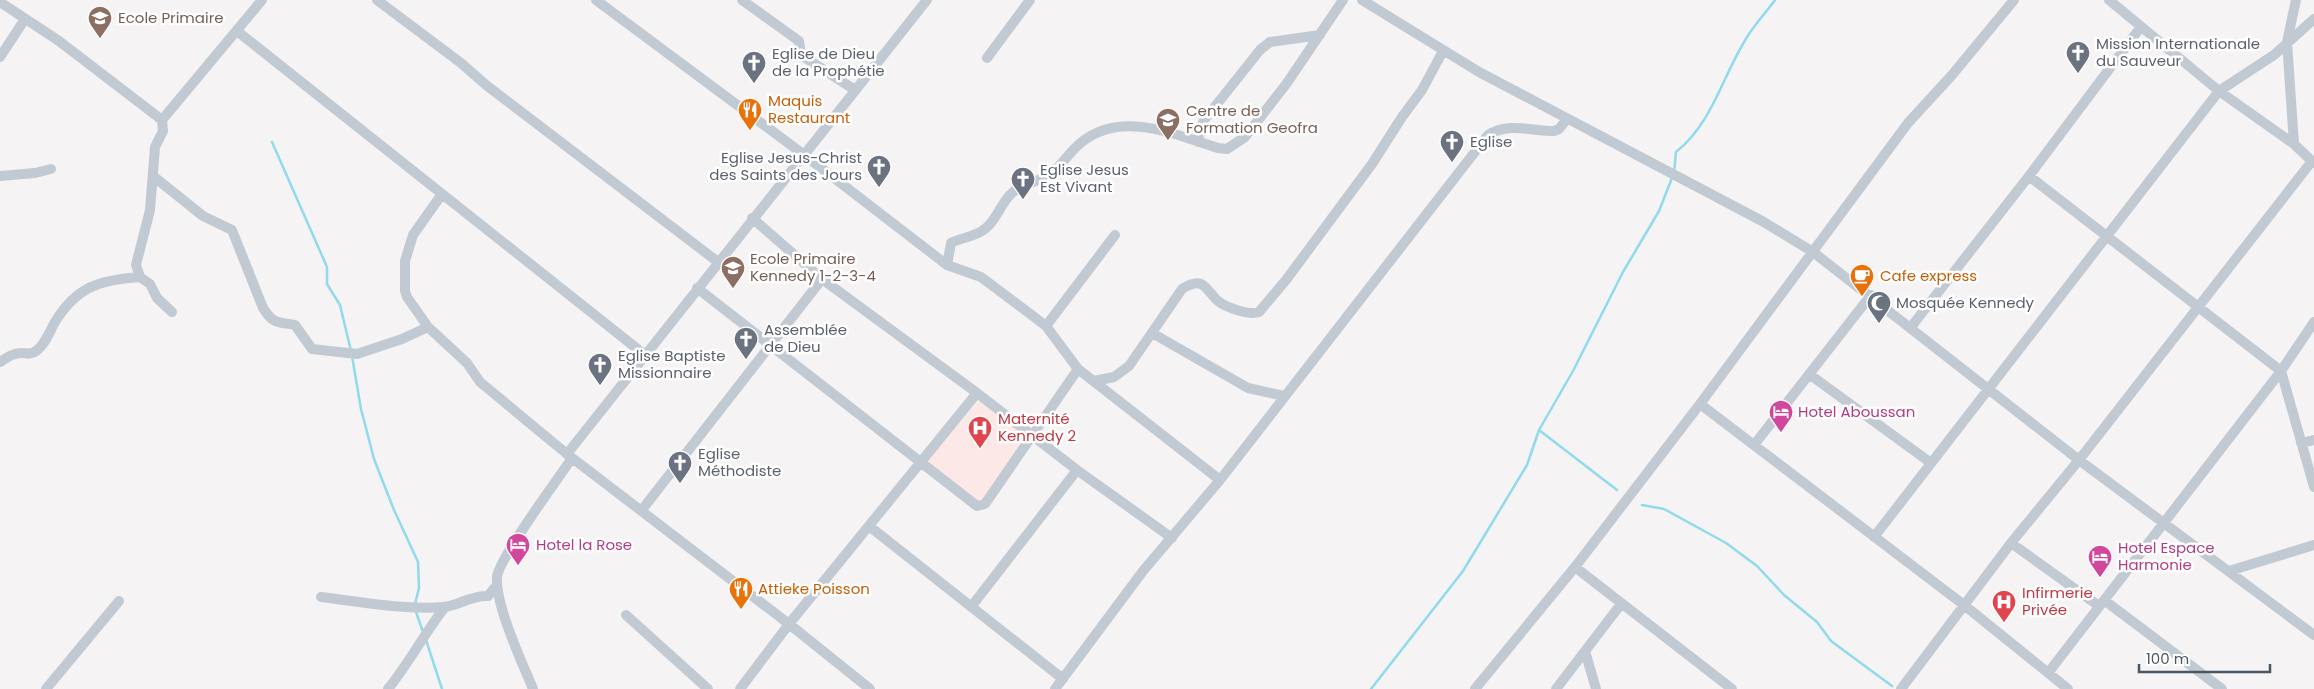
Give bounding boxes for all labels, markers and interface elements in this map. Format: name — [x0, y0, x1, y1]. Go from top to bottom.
school or university icon: Ecole Primaire — [87, 5, 113, 39]
place label: Ecole Primaire — [118, 7, 224, 28]
place label: Mission Internationale du Sauveur — [2096, 33, 2260, 71]
church icon: Mission Internationale du Sauveur — [2065, 40, 2091, 74]
place label: Eglise de Dieu de la Prophétie — [772, 43, 885, 81]
church icon: Eglise de Dieu de la Prophétie — [741, 50, 767, 84]
place label: Maquis Restaurant — [768, 90, 850, 128]
restaurant icon: Maquis Restaurant — [737, 97, 763, 131]
place label: Centre de Formation Geofra — [1186, 100, 1318, 138]
school or university icon: Centre de Formation Geofra — [1155, 107, 1181, 141]
church icon: Eglise — [1439, 129, 1465, 163]
place label: Eglise — [1470, 131, 1512, 152]
place label: Eglise Jesus-Christ des Saints des Jours — [709, 147, 862, 185]
church icon: Eglise Jesus-Christ des Saints des Jours — [866, 154, 892, 188]
place label: Eglise Jesus Est Vivant — [1040, 159, 1129, 197]
church icon: Eglise Jesus Est Vivant — [1010, 166, 1036, 200]
place label: Ecole Primaire Kennedy 1-2-3-4 — [750, 248, 876, 286]
school or university icon: Ecole Primaire Kennedy 1-2-3-4 — [720, 255, 746, 289]
cafe icon: Cafe express — [1849, 263, 1875, 297]
place label: Cafe express — [1880, 265, 1977, 286]
mosque icon: Mosquée Kennedy — [1866, 290, 1892, 324]
place label: Mosquée Kennedy — [1896, 292, 2035, 313]
place label: Assemblée de Dieu — [764, 319, 847, 357]
church icon: Assemblée de Dieu — [733, 326, 759, 360]
place label: Eglise Baptiste Missionnaire — [618, 345, 726, 383]
church icon: Eglise Baptiste Missionnaire — [587, 352, 613, 386]
hotel icon: Hotel Aboussan — [1768, 399, 1794, 433]
place label: Hotel Aboussan — [1798, 401, 1915, 422]
place label: Maternité Kennedy 2 — [998, 408, 1076, 446]
hospital icon: Maternité Kennedy 2 — [967, 415, 993, 449]
place label: Eglise Méthodiste — [698, 443, 781, 481]
church icon: Eglise Méthodiste — [667, 450, 693, 484]
hotel icon: Hotel la Rose — [505, 532, 531, 566]
place label: Hotel la Rose — [536, 534, 632, 555]
place label: Hotel Espace Harmonie — [2118, 537, 2215, 575]
hotel icon: Hotel Espace Harmonie — [2087, 544, 2113, 578]
restaurant icon: Attieke Poisson — [728, 576, 754, 610]
place label: Attieke Poisson — [758, 578, 870, 599]
place label: Infirmerie Privée — [2022, 582, 2093, 620]
hospital icon: Infirmerie Privée — [1991, 589, 2017, 623]
scale bar — [2139, 642, 2270, 674]
text: 100 m — [2146, 648, 2189, 669]

